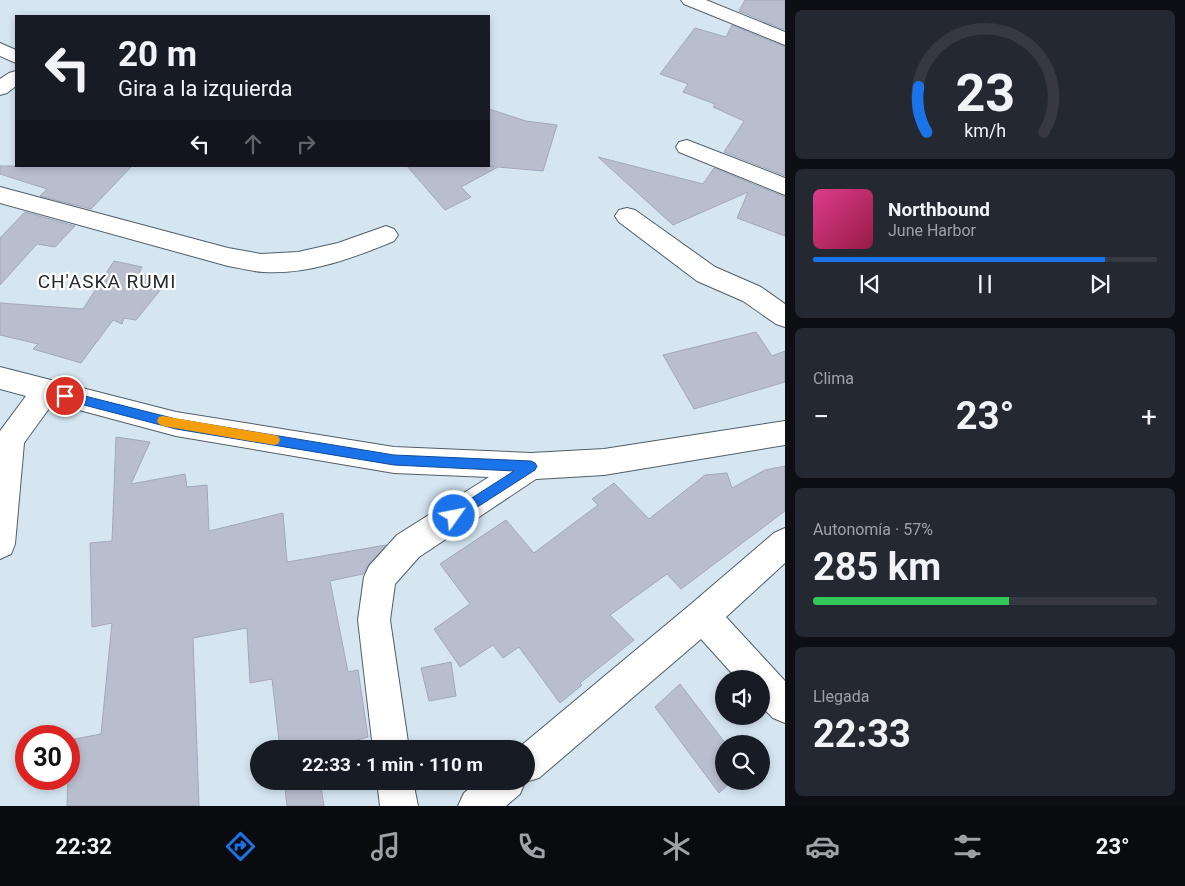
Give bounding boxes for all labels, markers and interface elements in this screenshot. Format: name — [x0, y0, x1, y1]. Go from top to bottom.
text: 20 m — [118, 34, 197, 75]
icon: left — [35, 35, 100, 100]
text: 23 — [955, 63, 1015, 124]
text: Gira a la izquierda — [118, 76, 292, 101]
text: km/h — [964, 120, 1006, 141]
icon: left — [186, 130, 214, 158]
icon: ahead — [239, 130, 267, 158]
icon: right — [292, 130, 320, 158]
text: Northbound — [888, 198, 990, 221]
text: June Harbor — [888, 221, 976, 240]
district label: CH'ASKA RUMI — [38, 270, 176, 293]
icon: previous — [856, 270, 884, 298]
icon: pause — [971, 270, 999, 298]
icon: next — [1086, 270, 1114, 298]
text: Clima — [813, 369, 854, 388]
pin — [44, 375, 86, 417]
icon: arrive — [51, 382, 79, 410]
text: 23° — [956, 394, 1014, 438]
text: − — [813, 400, 829, 433]
text: + — [1141, 400, 1157, 433]
position arrow — [427, 489, 479, 541]
text: Autonomía · 57% — [813, 520, 933, 539]
text: 285 km — [813, 545, 941, 589]
map controls — [715, 670, 770, 790]
button: sound — [715, 670, 770, 725]
text: Llegada — [813, 687, 869, 706]
text: 22:33 — [813, 712, 911, 756]
speed limit sign: 30 — [15, 725, 80, 790]
button: search — [715, 735, 770, 790]
text: 22:33 · 1 min · 110 m — [302, 753, 483, 776]
icon: directions — [223, 829, 258, 864]
icon: music — [368, 829, 403, 864]
icon: phone — [514, 829, 549, 864]
icon: climate — [659, 829, 694, 864]
icon: car — [805, 829, 840, 864]
icon: filters — [950, 829, 985, 864]
text: 22:32 — [55, 834, 112, 859]
text: 23° — [1096, 834, 1130, 859]

